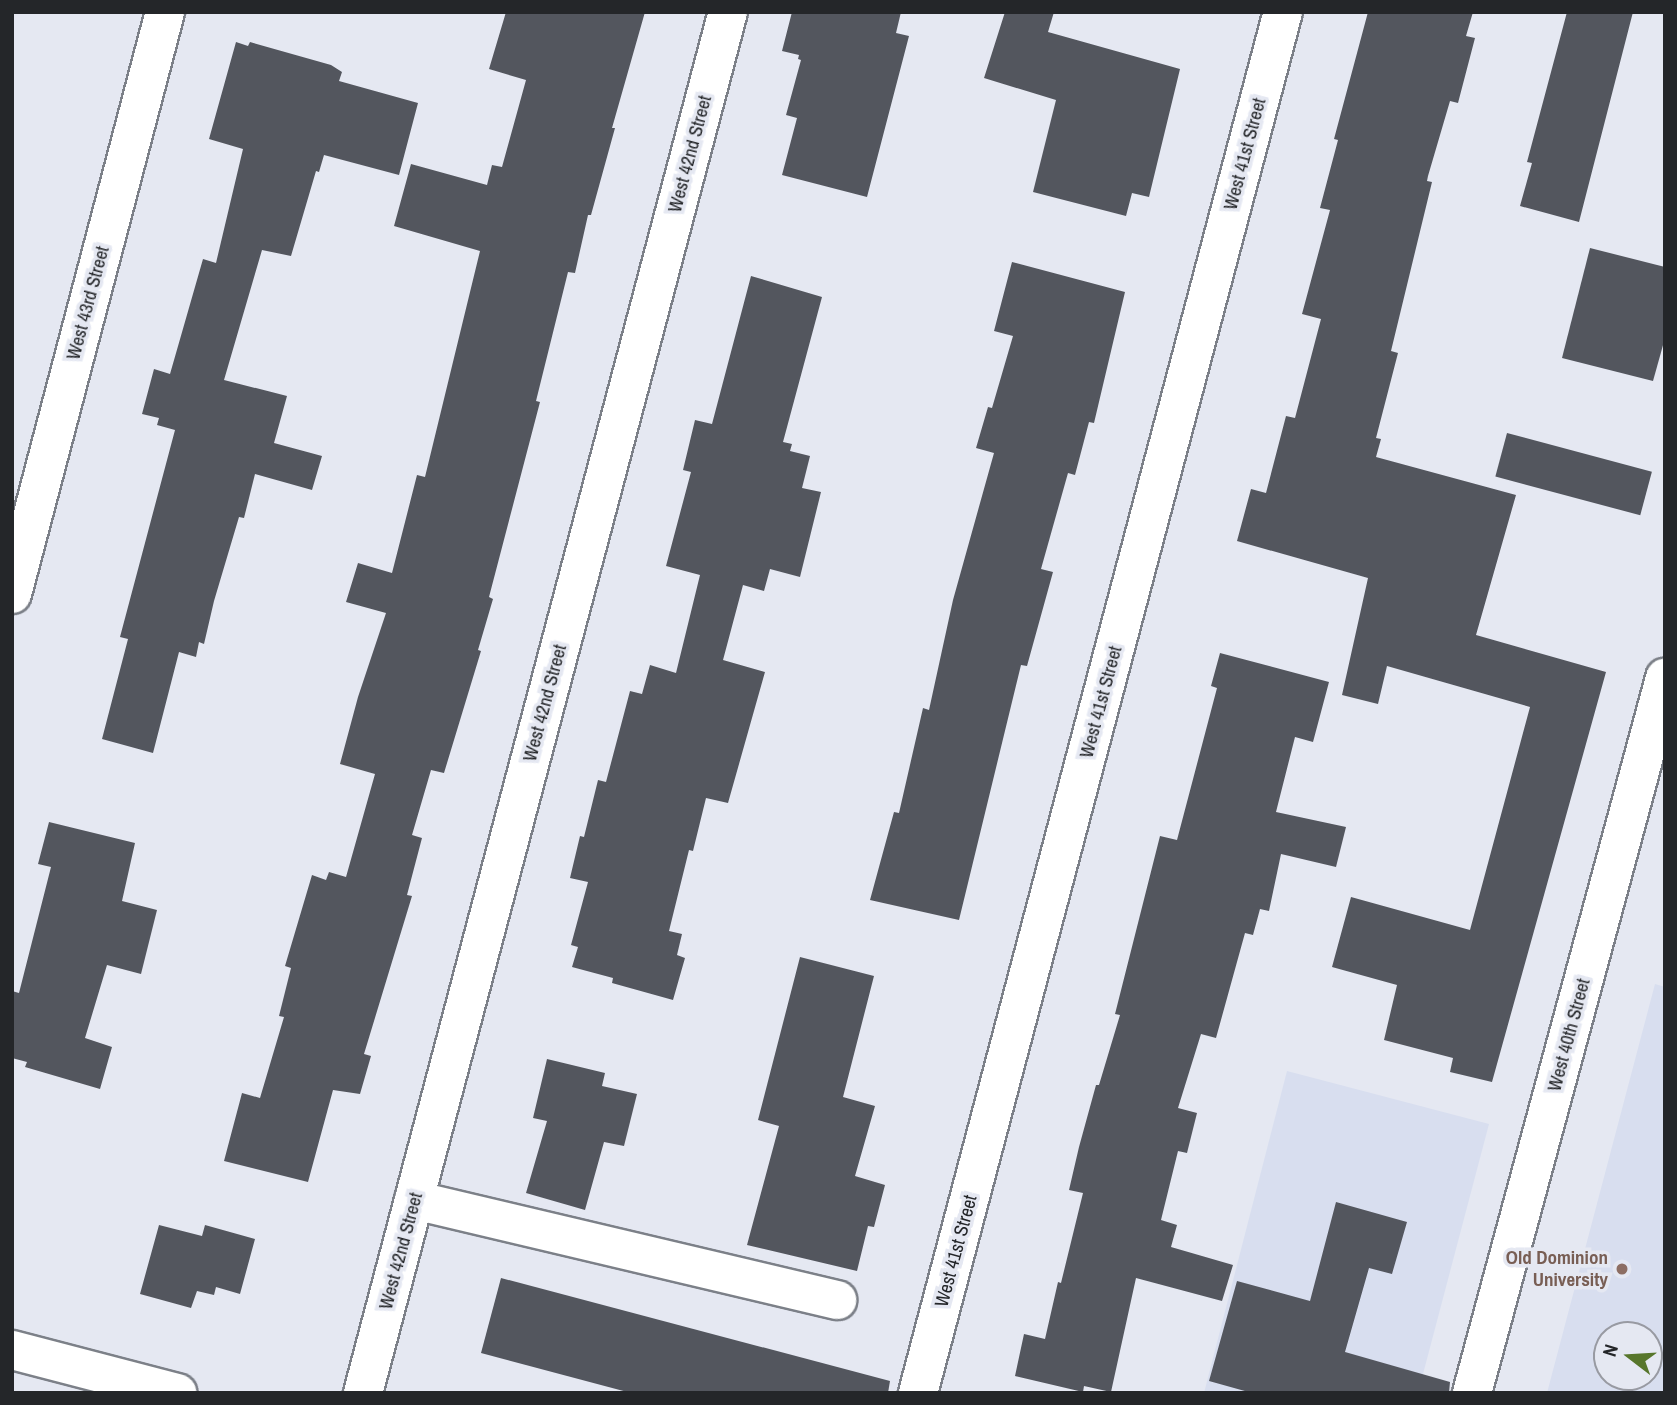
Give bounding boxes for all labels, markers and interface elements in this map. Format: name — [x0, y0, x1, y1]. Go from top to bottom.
street label: West 42nd Street — [663, 93, 717, 215]
street label: West 41st Street — [1219, 96, 1271, 212]
street label: West 43rd Street — [62, 244, 114, 362]
street label: West 42nd Street — [518, 642, 572, 764]
street label: West 41st Street — [1075, 644, 1127, 760]
street label: West 40th Street — [1543, 976, 1595, 1094]
street label: West 42nd Street — [374, 1190, 428, 1312]
street label: West 41st Street — [930, 1193, 982, 1309]
place label: Old Dominion University — [1506, 1247, 1608, 1291]
marker: Old Dominion University — [1614, 1261, 1630, 1277]
north arrow — [1593, 1321, 1663, 1391]
text: N — [1596, 1341, 1624, 1360]

